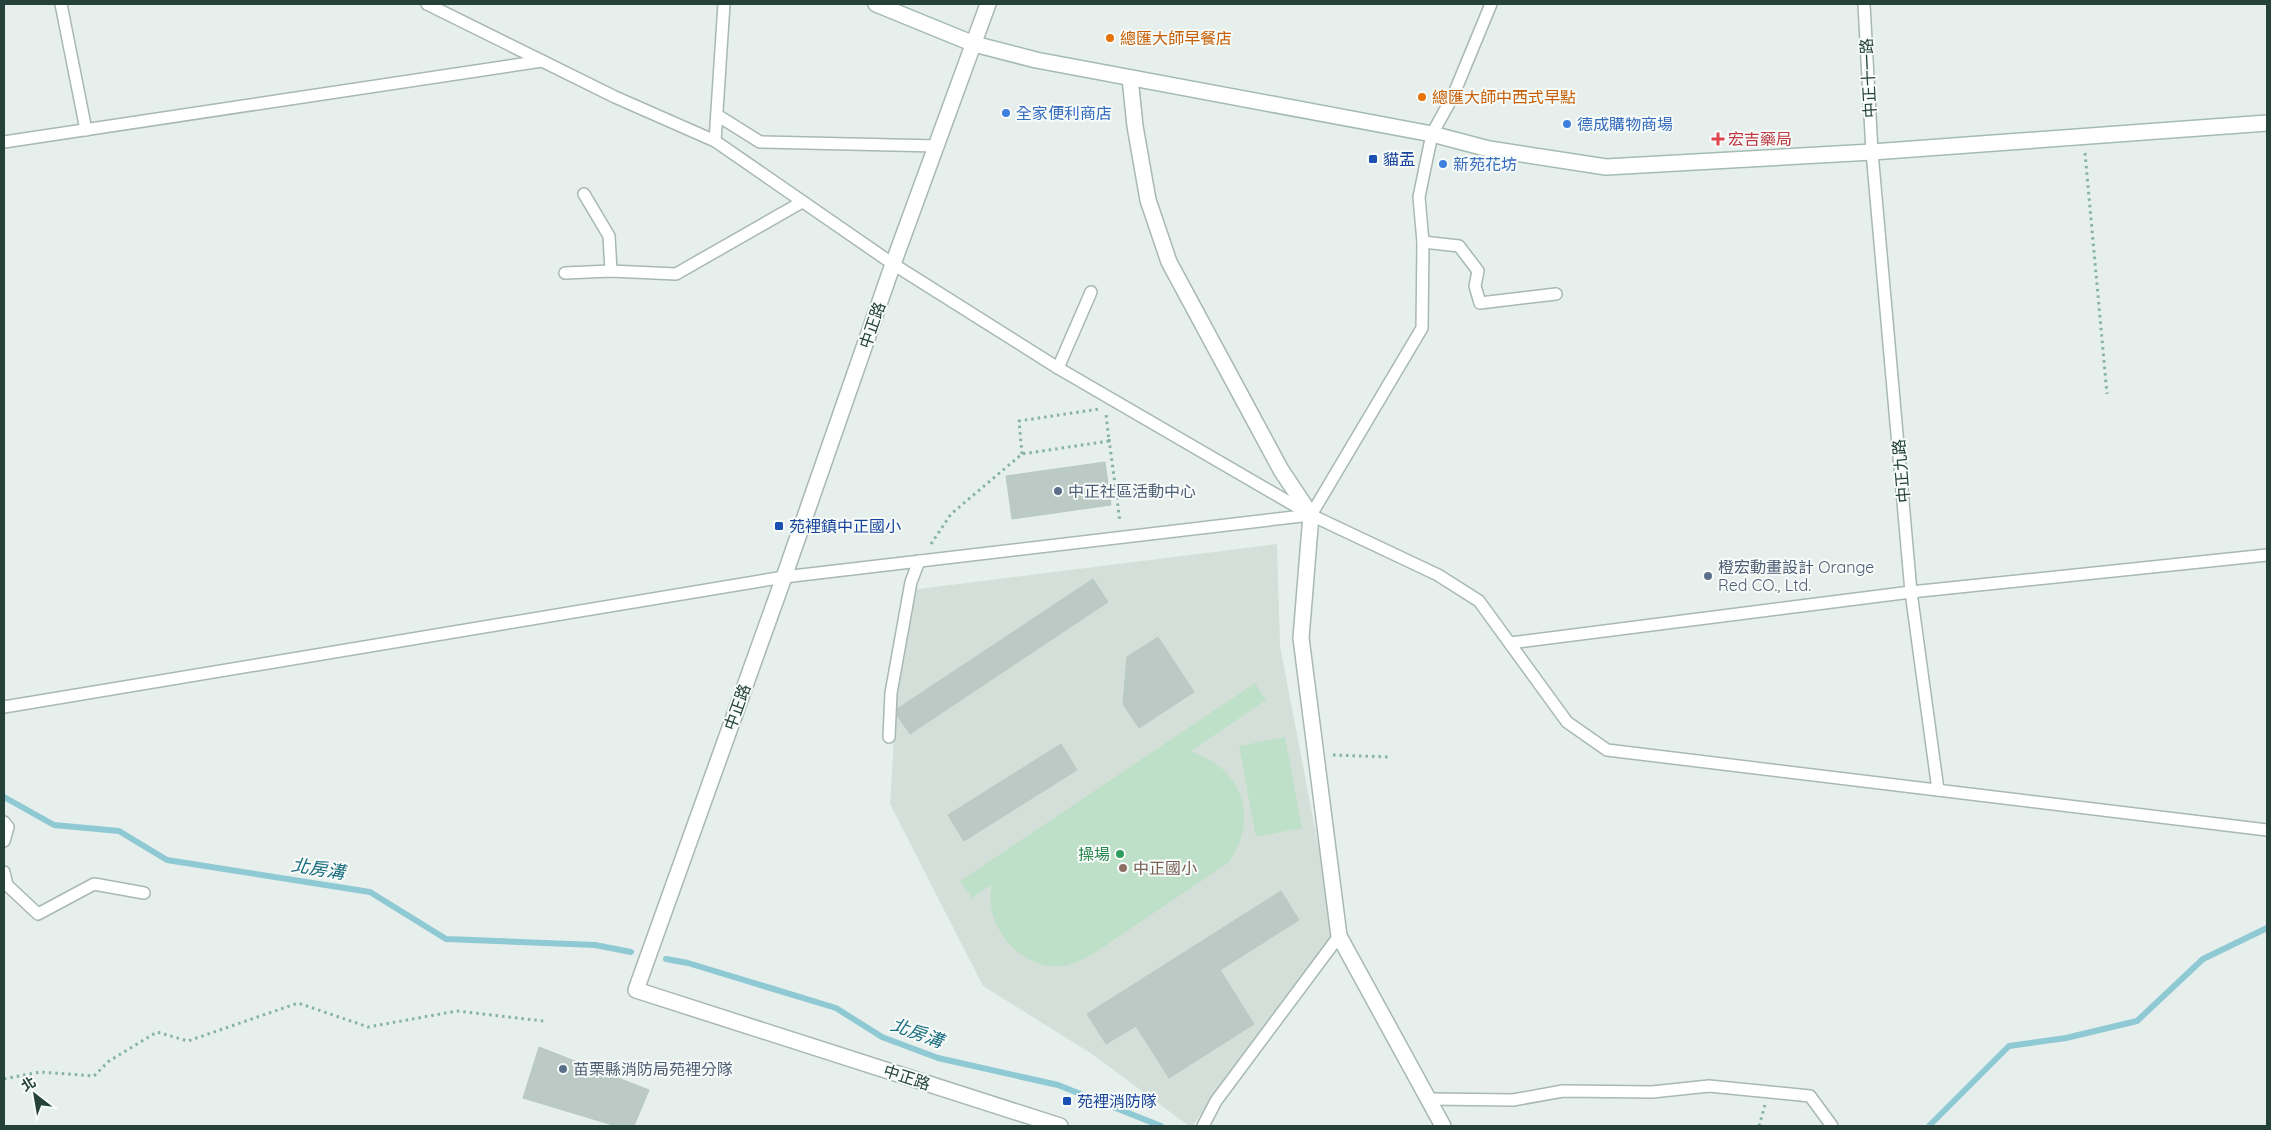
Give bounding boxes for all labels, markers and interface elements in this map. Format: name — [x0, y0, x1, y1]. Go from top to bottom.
place label: 總匯大師早餐店 — [1120, 28, 1232, 48]
marker: 總匯大師早餐店 — [1104, 32, 1116, 44]
street label: 中正十一路 — [1856, 38, 1880, 118]
place label: 總匯大師中西式早點 — [1432, 87, 1576, 107]
marker: 總匯大師中西式早點 — [1416, 91, 1428, 103]
place label: 全家便利商店 — [1016, 103, 1112, 123]
marker: 全家便利商店 — [1000, 107, 1012, 119]
place label: 德成購物商場 — [1577, 114, 1673, 134]
marker: 德成購物商場 — [1561, 118, 1573, 130]
place label: 宏吉藥局 — [1728, 129, 1792, 149]
marker: 宏吉藥局 — [1712, 133, 1724, 145]
place label: 貓盂 — [1383, 149, 1415, 169]
marker: 貓盂 — [1367, 153, 1379, 165]
place label: 新苑花坊 — [1453, 154, 1517, 174]
marker: 新苑花坊 — [1437, 158, 1449, 170]
street label: 中正路 — [855, 299, 889, 351]
street label: 中正九路 — [1888, 438, 1914, 504]
place label: 中正社區活動中心 — [1068, 481, 1196, 501]
marker: 中正社區活動中心 — [1052, 485, 1064, 497]
place label: 苑裡鎮中正國小 — [789, 516, 901, 536]
marker: 苑裡鎮中正國小 — [773, 520, 785, 532]
place label: 橙宏動畫設計 Orange Red CO., Ltd. — [1718, 557, 1874, 595]
marker: 橙宏動畫設計 Orange Red CO., Ltd. — [1702, 570, 1714, 582]
street label: 中正路 — [719, 681, 755, 733]
place label: 操場 — [1078, 844, 1110, 864]
marker: 操場 — [1114, 848, 1126, 860]
water label: 北房溝 — [290, 853, 350, 885]
place label: 中正國小 — [1133, 858, 1197, 878]
marker: 中正國小 — [1117, 862, 1129, 874]
water label: 北房溝 — [888, 1012, 949, 1054]
place label: 苗栗縣消防局苑裡分隊 — [573, 1059, 733, 1079]
street label: 中正路 — [881, 1060, 933, 1094]
marker: 苗栗縣消防局苑裡分隊 — [557, 1063, 569, 1075]
north arrow — [10, 1070, 60, 1120]
text: 北 — [18, 1073, 39, 1095]
place label: 苑裡消防隊 — [1077, 1091, 1157, 1111]
marker: 苑裡消防隊 — [1061, 1095, 1073, 1107]

